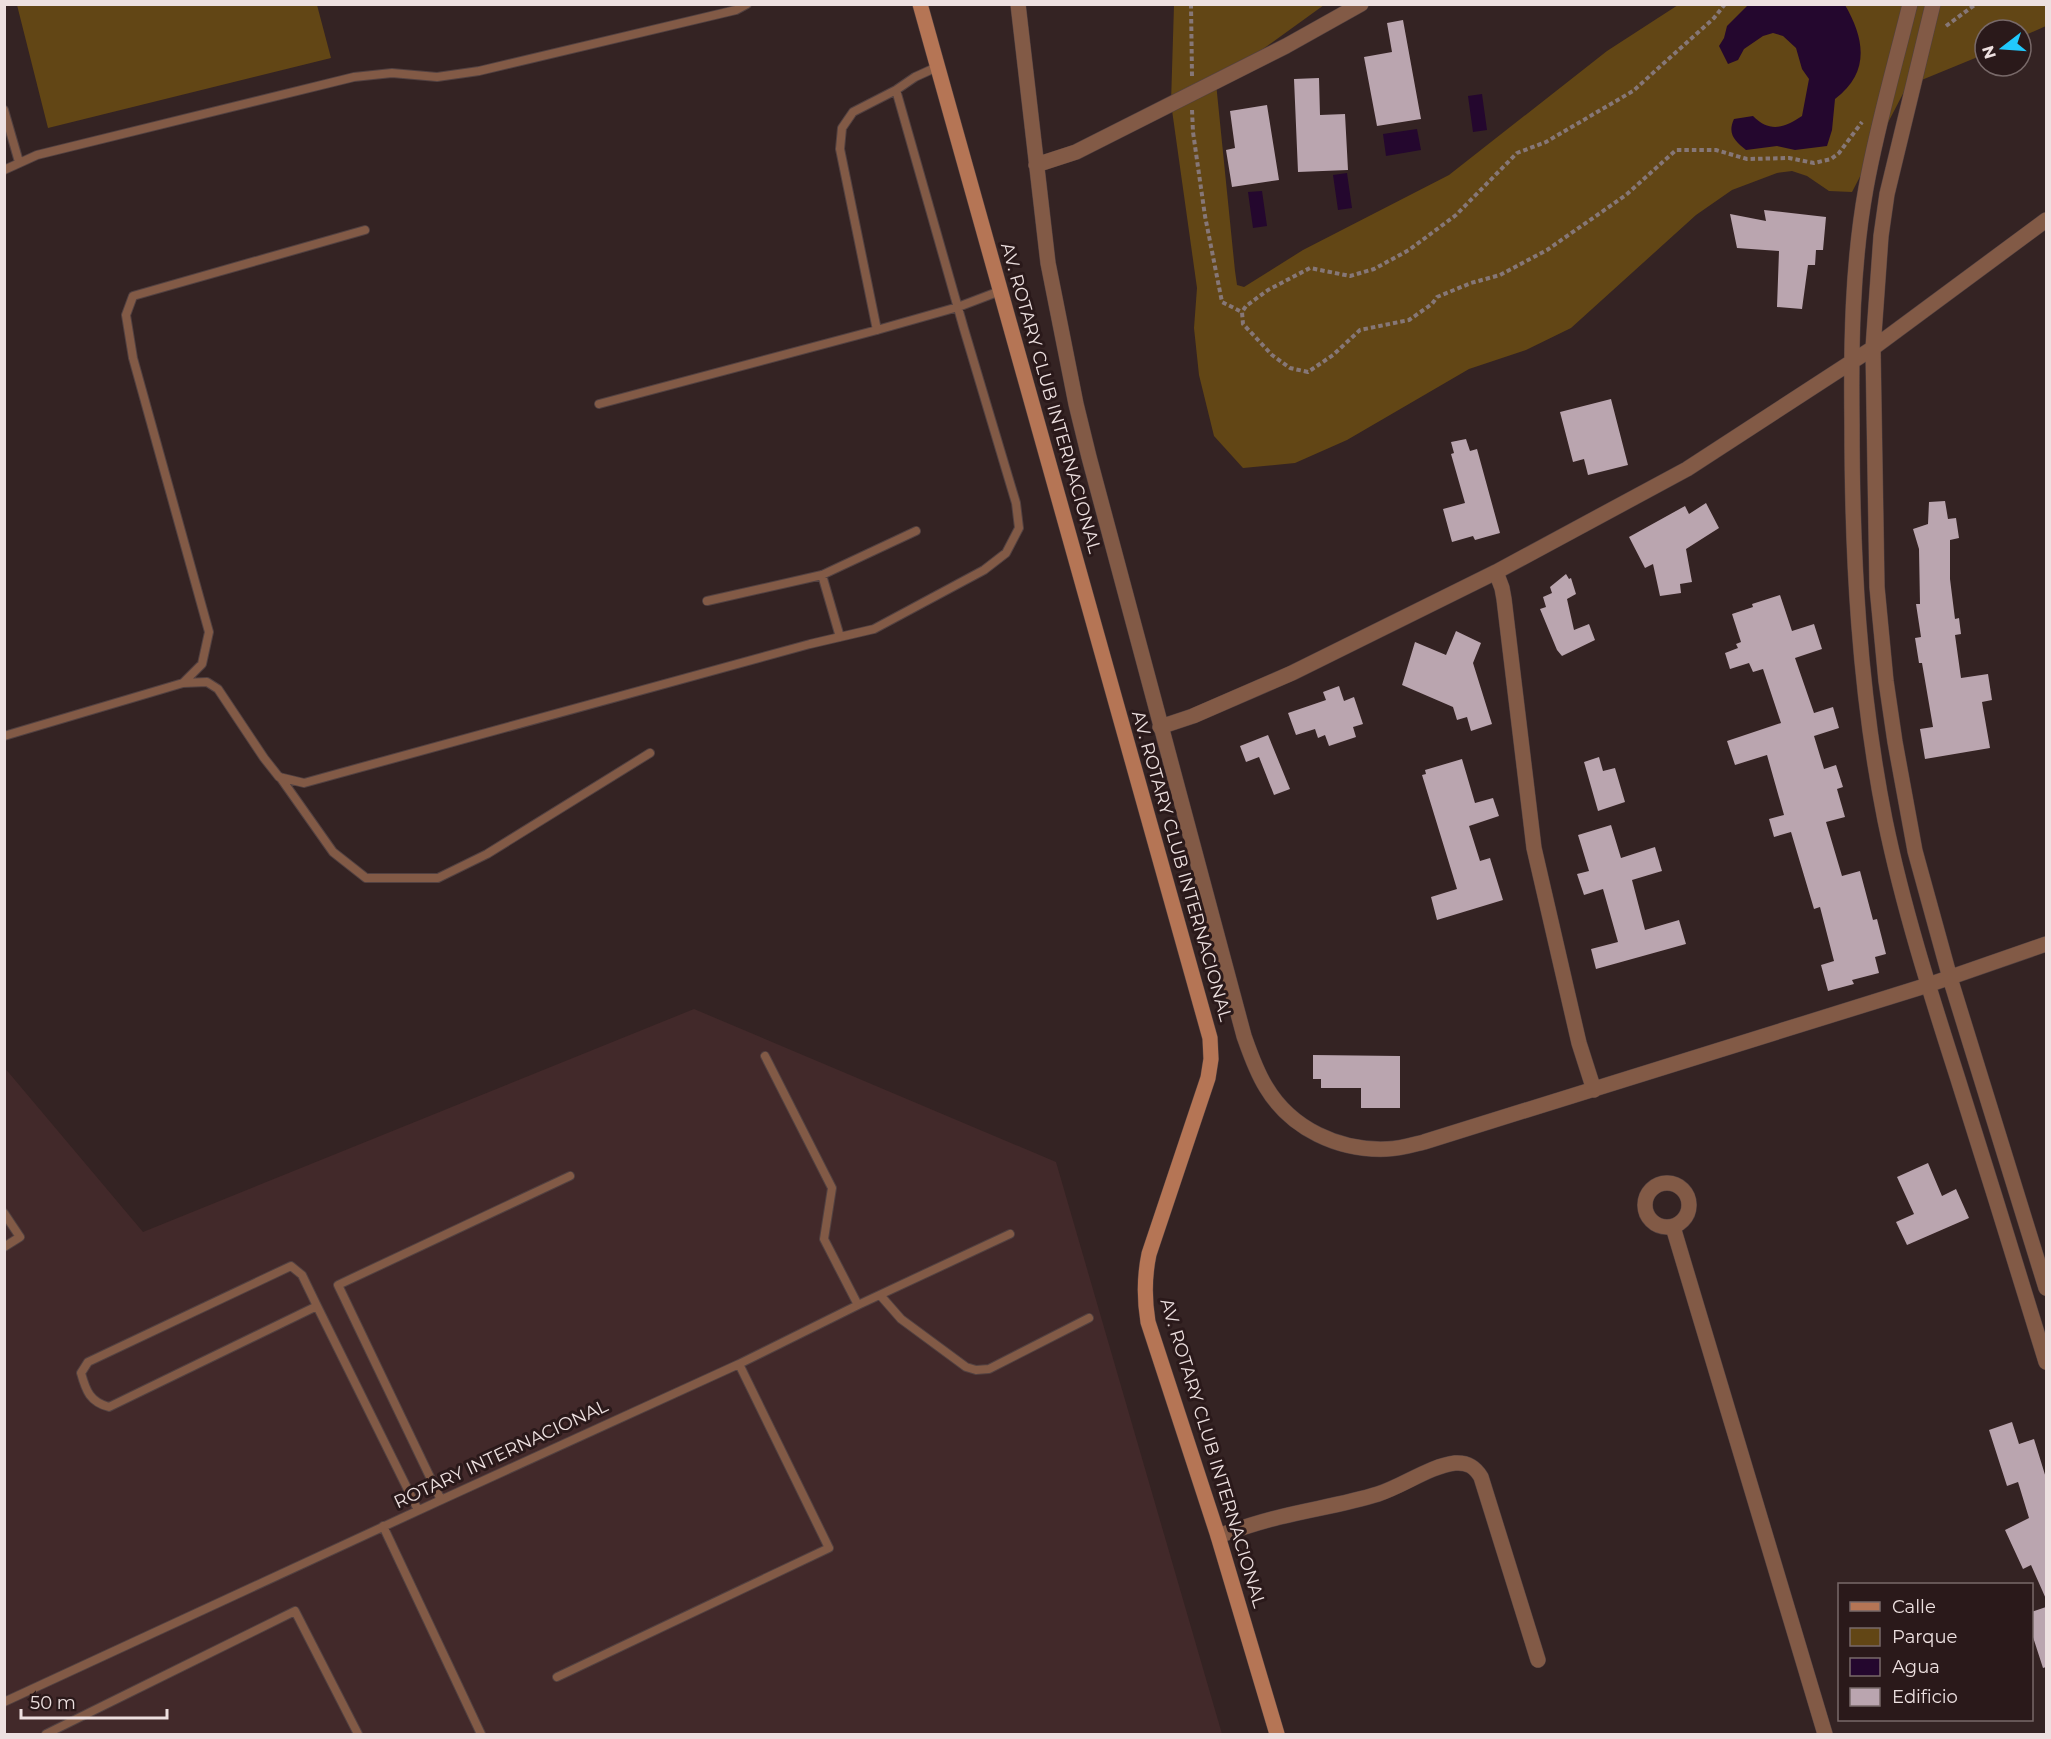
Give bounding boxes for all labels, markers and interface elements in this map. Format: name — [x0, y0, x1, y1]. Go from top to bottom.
north arrow — [1973, 18, 2033, 78]
text: N — [1978, 43, 2000, 61]
street label: AV. ROTARY CLUB INTERNACIONAL — [996, 240, 1106, 556]
street label: AV. ROTARY CLUB INTERNACIONAL — [1127, 708, 1237, 1024]
street label: AV. ROTARY CLUB INTERNACIONAL — [1155, 1296, 1271, 1611]
street label: ROTARY INTERNACIONAL — [390, 1394, 612, 1513]
legend — [1838, 1583, 2033, 1721]
text: Calle — [1892, 1596, 1936, 1618]
text: Parque — [1892, 1626, 1958, 1648]
text: Agua — [1892, 1656, 1940, 1678]
scale bar — [21, 1682, 166, 1720]
text: Edificio — [1892, 1686, 1958, 1708]
text: 50 m — [30, 1692, 76, 1714]

